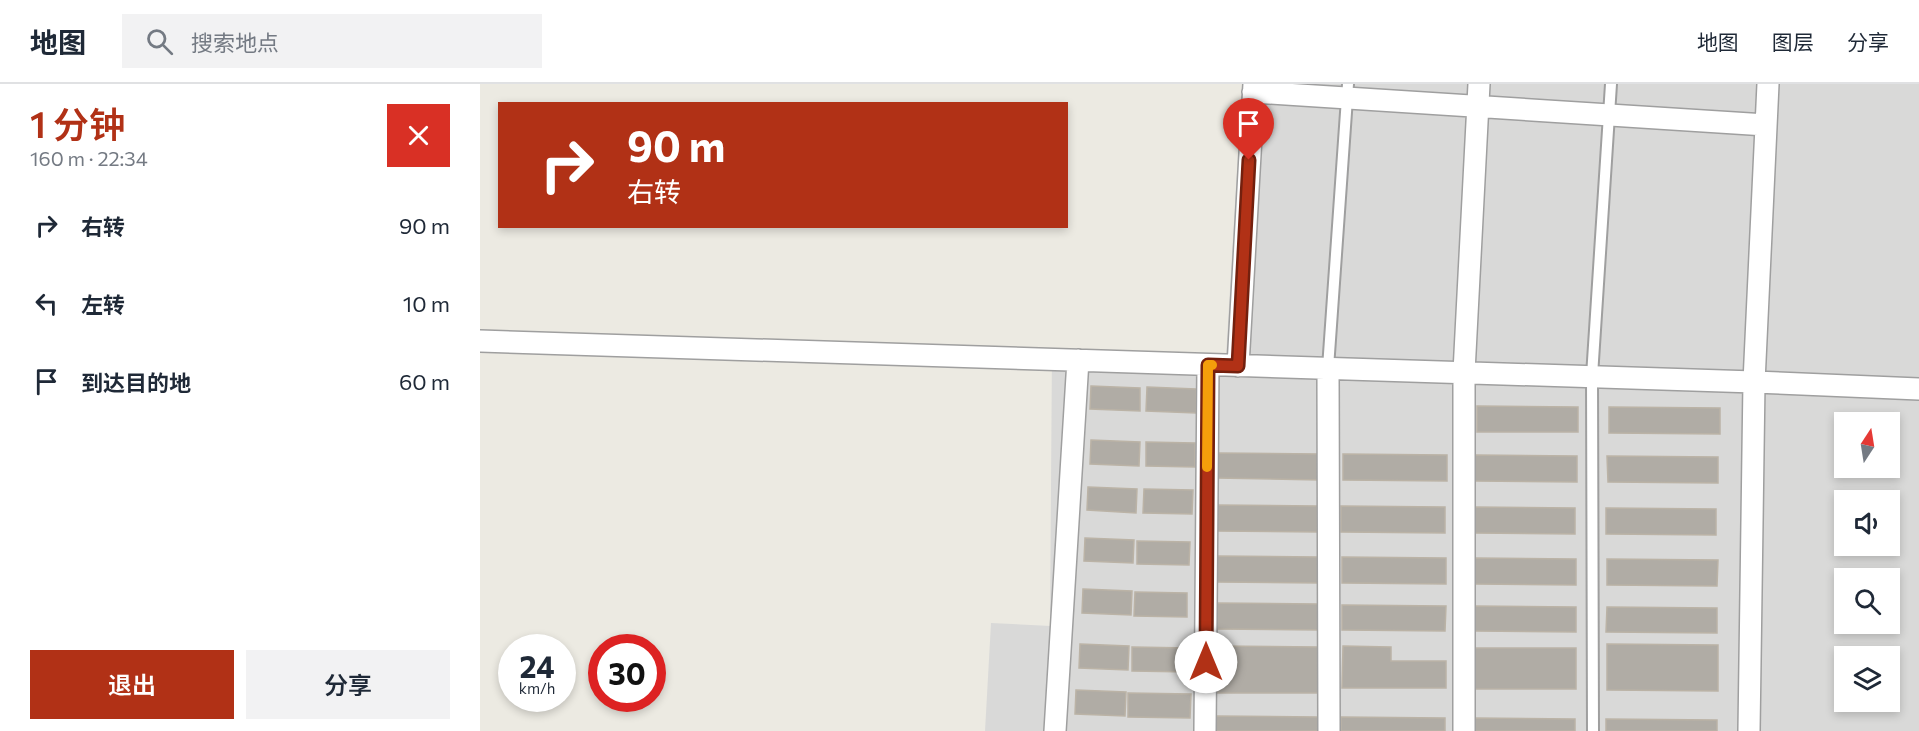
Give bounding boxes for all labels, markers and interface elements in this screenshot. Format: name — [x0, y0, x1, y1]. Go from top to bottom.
search box — [122, 14, 542, 68]
text: 地图 — [30, 25, 86, 59]
icon: search — [143, 25, 176, 58]
text: 搜索地点 — [191, 29, 279, 56]
text: 地图 — [1697, 29, 1739, 54]
text: 图层 — [1772, 29, 1814, 54]
text: 分享 — [1847, 29, 1889, 54]
pin — [1223, 98, 1274, 160]
text: 1 分钟 — [30, 101, 125, 145]
button: close — [387, 104, 450, 167]
icon: arrive — [1232, 107, 1265, 140]
text: 90 m — [627, 119, 726, 171]
icon: right — [528, 126, 606, 204]
text: 160 m · 22:34 — [30, 146, 148, 170]
text: 右转 — [627, 175, 681, 208]
icon: right — [30, 209, 63, 242]
text: 90 m — [399, 212, 450, 239]
text: 右转 — [81, 213, 125, 240]
icon: left — [30, 287, 63, 320]
text: 10 m — [403, 290, 450, 317]
text: 左转 — [81, 291, 125, 318]
icon: arrive — [30, 365, 63, 398]
text: 60 m — [399, 368, 450, 395]
text: 到达目的地 — [81, 369, 191, 396]
north arrow — [1834, 412, 1900, 478]
map controls — [1834, 412, 1900, 712]
button: sound — [1834, 490, 1900, 556]
button: search — [1834, 568, 1900, 634]
position arrow — [1174, 630, 1238, 694]
speed limit sign: 30 — [588, 634, 666, 712]
button: layers — [1834, 646, 1900, 712]
text: 24 — [519, 647, 555, 684]
button: 退出 — [30, 650, 234, 719]
button: 分享 — [246, 650, 450, 719]
text: km/h — [519, 679, 555, 697]

